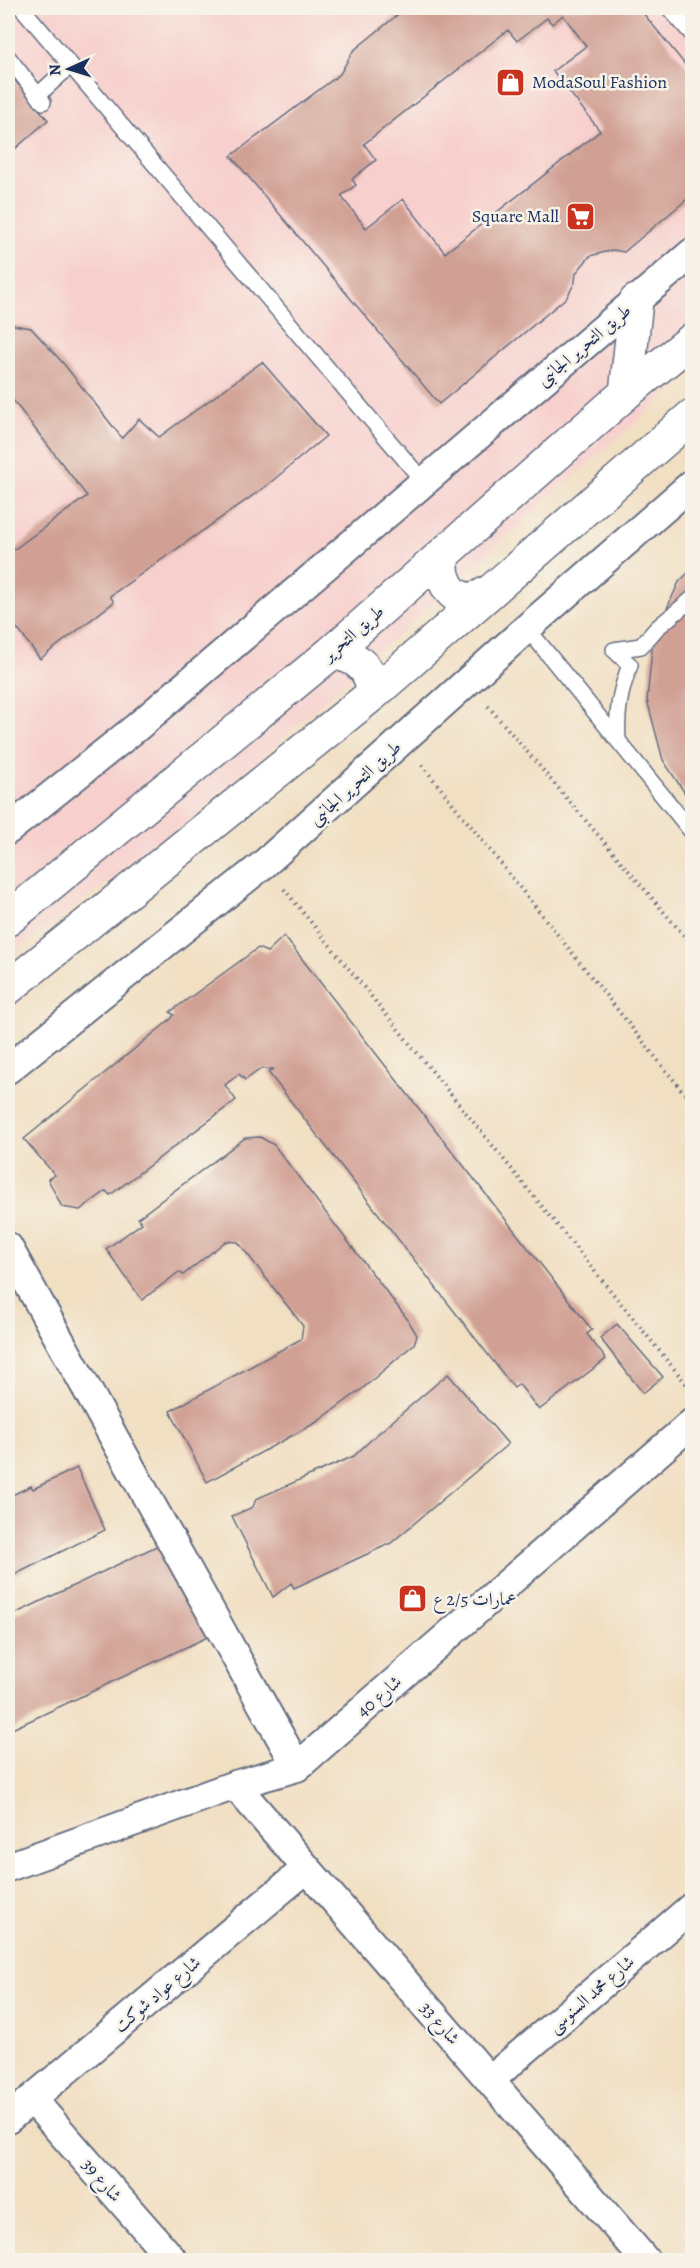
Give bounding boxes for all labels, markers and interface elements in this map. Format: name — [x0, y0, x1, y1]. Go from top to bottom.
north arrow — [39, 39, 99, 99]
text: N — [44, 63, 66, 77]
shop icon: ModaSoul Fashion — [495, 66, 527, 98]
place label: ModaSoul Fashion — [532, 70, 667, 94]
supermarket icon: Square Mall — [564, 200, 596, 232]
place label: Square Mall — [472, 204, 560, 228]
street label: طريق التحرير الجانبى — [532, 298, 638, 393]
street label: طريق التحرير — [315, 599, 389, 668]
street label: طريق التحرير الجانبى — [304, 735, 408, 832]
shop icon: عمارات 2/5 ع — [396, 1583, 428, 1615]
place label: عمارات 2/5 ع — [433, 1587, 517, 1614]
street label: شارع 40 — [351, 1670, 409, 1725]
street label: شارع عواد شوكت — [108, 1950, 208, 2040]
street label: شارع محمد السنوسى — [543, 1950, 641, 2040]
street label: شارع 33 — [412, 1996, 465, 2052]
street label: شارع 39 — [74, 2153, 128, 2209]

